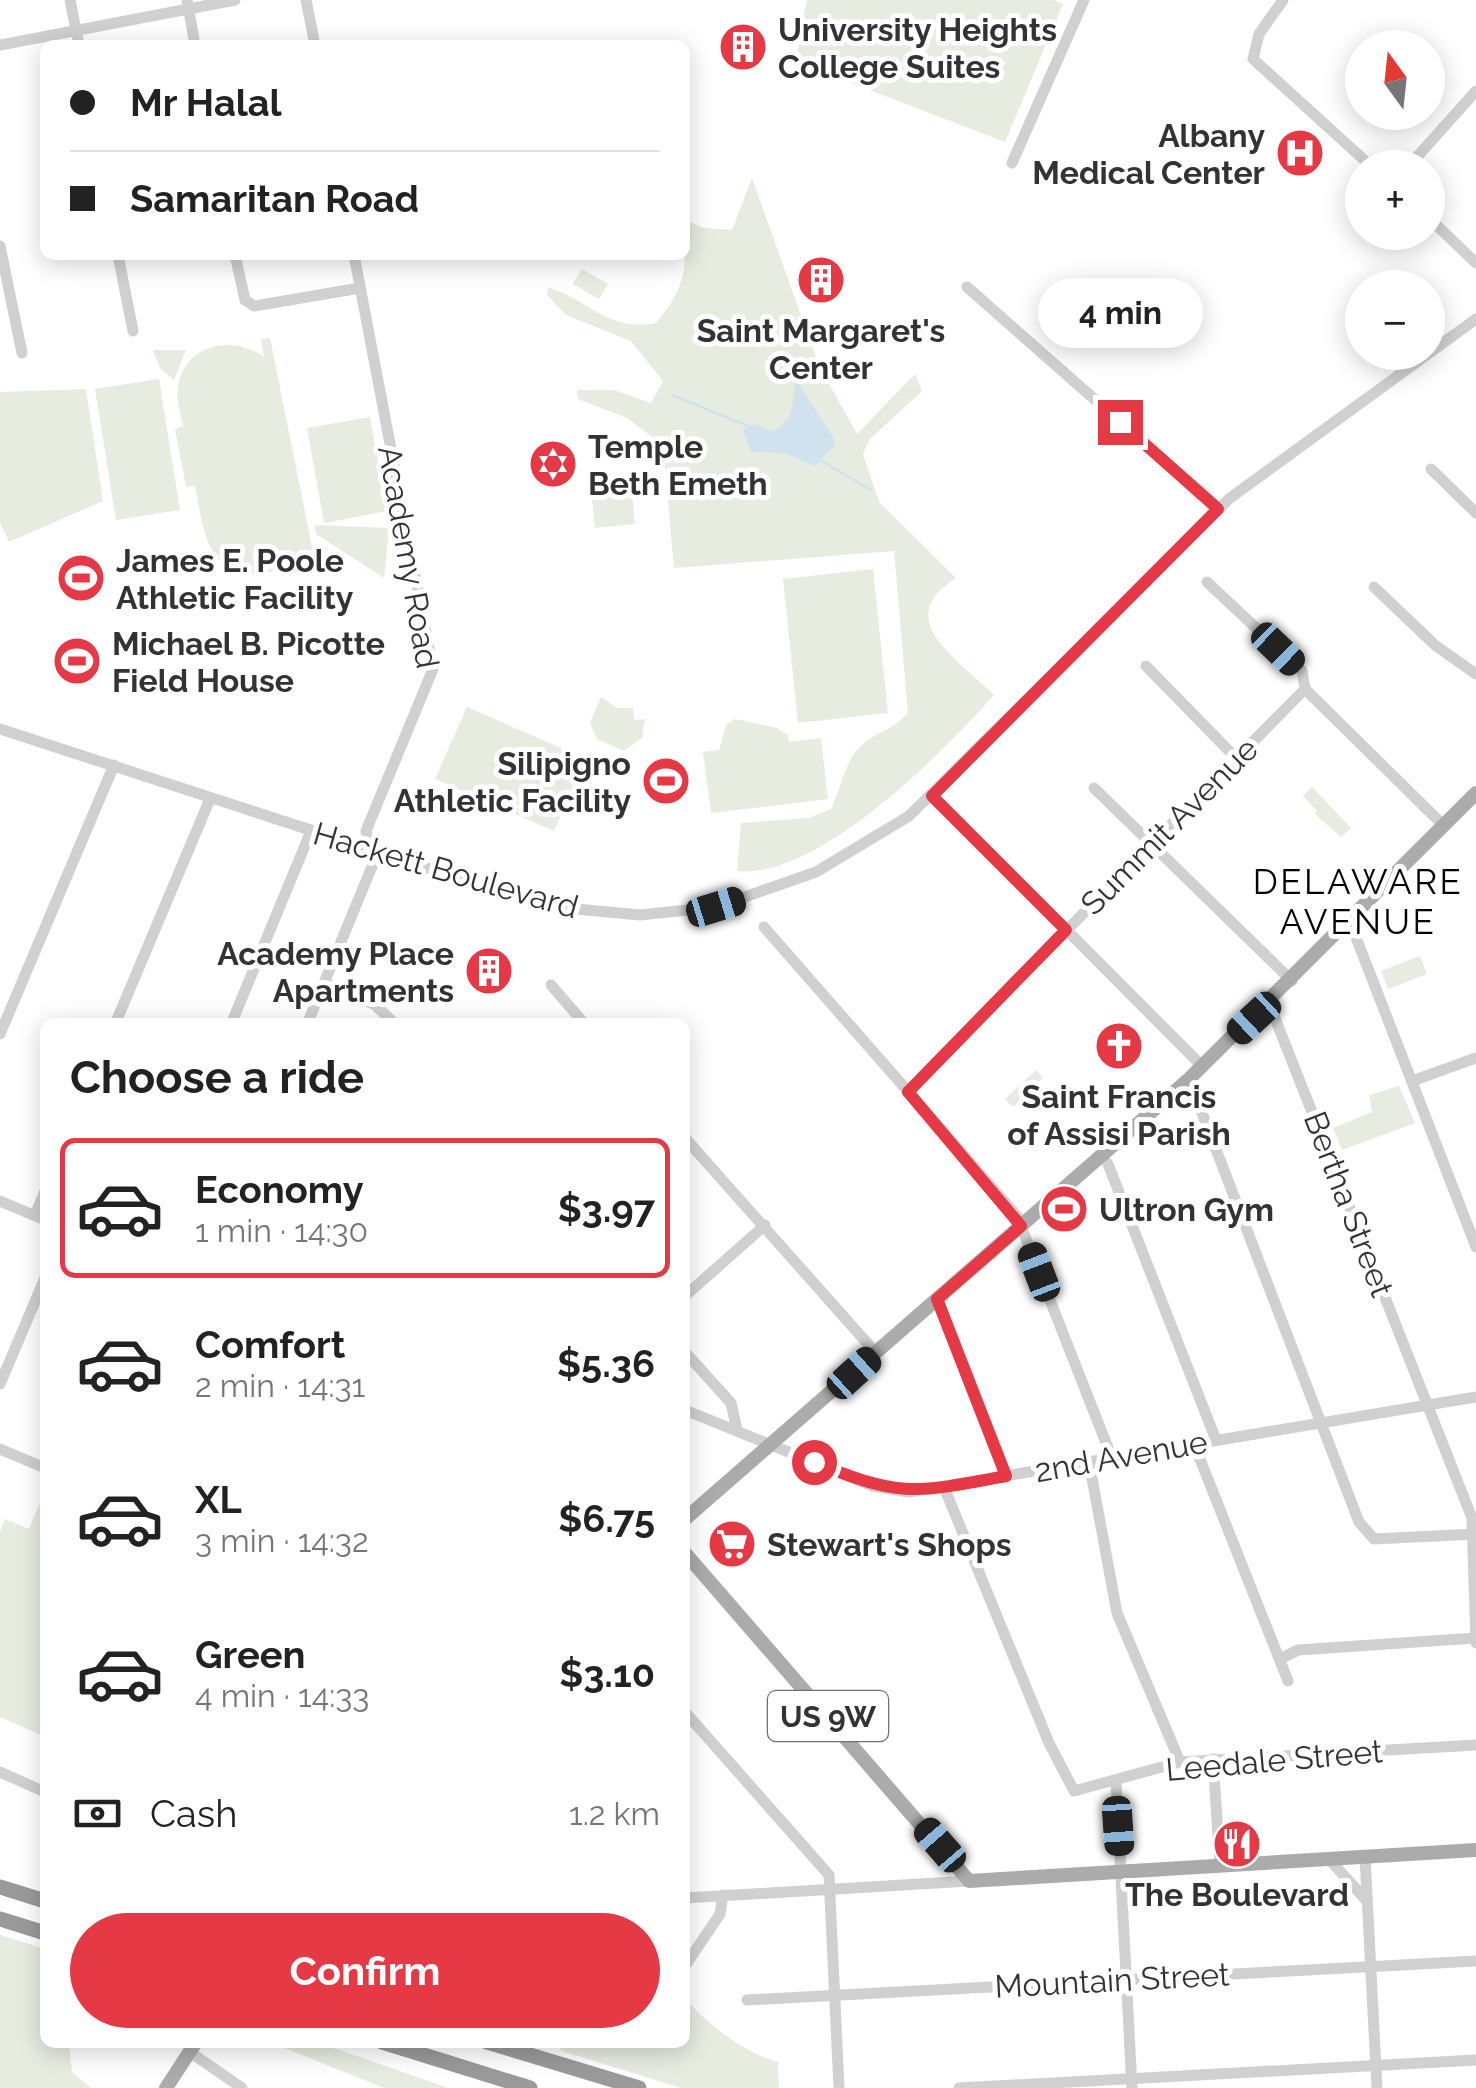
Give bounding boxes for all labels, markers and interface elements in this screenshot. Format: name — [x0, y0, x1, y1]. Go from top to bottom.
place label: University Heights College Suites — [778, 11, 1057, 85]
building icon: University Heights College Suites — [717, 21, 769, 73]
north arrow — [1345, 30, 1445, 130]
map controls — [1345, 30, 1445, 370]
text: Mr Halal — [130, 80, 282, 125]
place label: Albany Medical Center — [1032, 117, 1265, 191]
hospital icon: Albany Medical Center — [1274, 127, 1326, 179]
button: + — [1345, 150, 1445, 250]
text: Samaritan Road — [130, 176, 419, 221]
building icon: Saint Margaret's Center — [795, 254, 847, 306]
button: − — [1345, 270, 1445, 370]
callout: 4 min — [1038, 277, 1202, 347]
text: 4 min — [1079, 294, 1162, 331]
place label: Saint Margaret's Center — [697, 312, 945, 386]
route end — [1098, 400, 1143, 445]
place label: Temple Beth Emeth — [588, 428, 768, 502]
synagogue icon: Temple Beth Emeth — [527, 438, 579, 490]
street label: Academy Road — [371, 443, 447, 671]
place label: James E. Poole Athletic Facility — [116, 542, 354, 616]
sports icon: James E. Poole Athletic Facility — [55, 552, 107, 604]
car — [1246, 617, 1310, 681]
place label: Michael B. Picotte Field House — [112, 625, 385, 699]
sports icon: Michael B. Picotte Field House — [51, 635, 103, 687]
street label: Summit Avenue — [1073, 730, 1265, 922]
place label: Silipigno Athletic Facility — [394, 745, 631, 819]
sports icon: Silipigno Athletic Facility — [640, 755, 692, 807]
street label: Hackett Boulevard — [309, 814, 583, 926]
district label: DELAWARE AVENUE — [1253, 861, 1463, 942]
car — [683, 884, 749, 930]
place label: Academy Place Apartments — [217, 935, 454, 1009]
building icon: Academy Place Apartments — [463, 945, 515, 997]
car — [1222, 987, 1286, 1049]
church icon: Saint Francis of Assisi Parish — [1093, 1020, 1145, 1072]
text: Choose a ride — [70, 1051, 364, 1104]
place label: Saint Francis of Assisi Parish — [1007, 1078, 1231, 1152]
street label: Bertha Street — [1297, 1106, 1401, 1302]
icon: car — [75, 1163, 165, 1253]
text: Economy — [195, 1167, 364, 1212]
sports icon: Ultron Gym — [1038, 1183, 1090, 1235]
text: $3.97 — [558, 1186, 655, 1231]
place label: Ultron Gym — [1099, 1191, 1274, 1228]
text: 1 min · 14:30 — [195, 1212, 368, 1249]
car — [1014, 1239, 1064, 1305]
icon: car — [75, 1318, 165, 1408]
text: Comfort — [195, 1322, 345, 1367]
text: $5.36 — [557, 1341, 655, 1386]
car — [822, 1342, 886, 1404]
text: 2 min · 14:31 — [195, 1367, 365, 1404]
street label: 2nd Avenue — [1032, 1423, 1210, 1489]
route start — [792, 1440, 837, 1485]
icon: car — [75, 1473, 165, 1563]
text: XL — [195, 1477, 242, 1522]
text: $6.75 — [558, 1496, 655, 1541]
supermarket icon: Stewart's Shops — [706, 1518, 758, 1570]
text: 3 min · 14:32 — [195, 1522, 369, 1559]
place label: Stewart's Shops — [767, 1526, 1012, 1563]
icon: car — [75, 1628, 165, 1718]
text: Green — [195, 1632, 305, 1677]
text: $3.10 — [559, 1651, 655, 1696]
text: 4 min · 14:33 — [195, 1677, 369, 1714]
road number: US 9W — [768, 1691, 888, 1741]
street label: Leedale Street — [1164, 1732, 1384, 1788]
icon: cash — [70, 1786, 125, 1841]
text: Cash — [150, 1791, 237, 1836]
text: 1.2 km — [569, 1795, 660, 1832]
car — [1101, 1795, 1135, 1857]
car — [909, 1813, 971, 1877]
restaurant icon: The Boulevard — [1211, 1818, 1263, 1870]
place label: The Boulevard — [1125, 1876, 1349, 1913]
button: Confirm — [70, 1913, 660, 2028]
street label: Mountain Street — [994, 1955, 1231, 2005]

